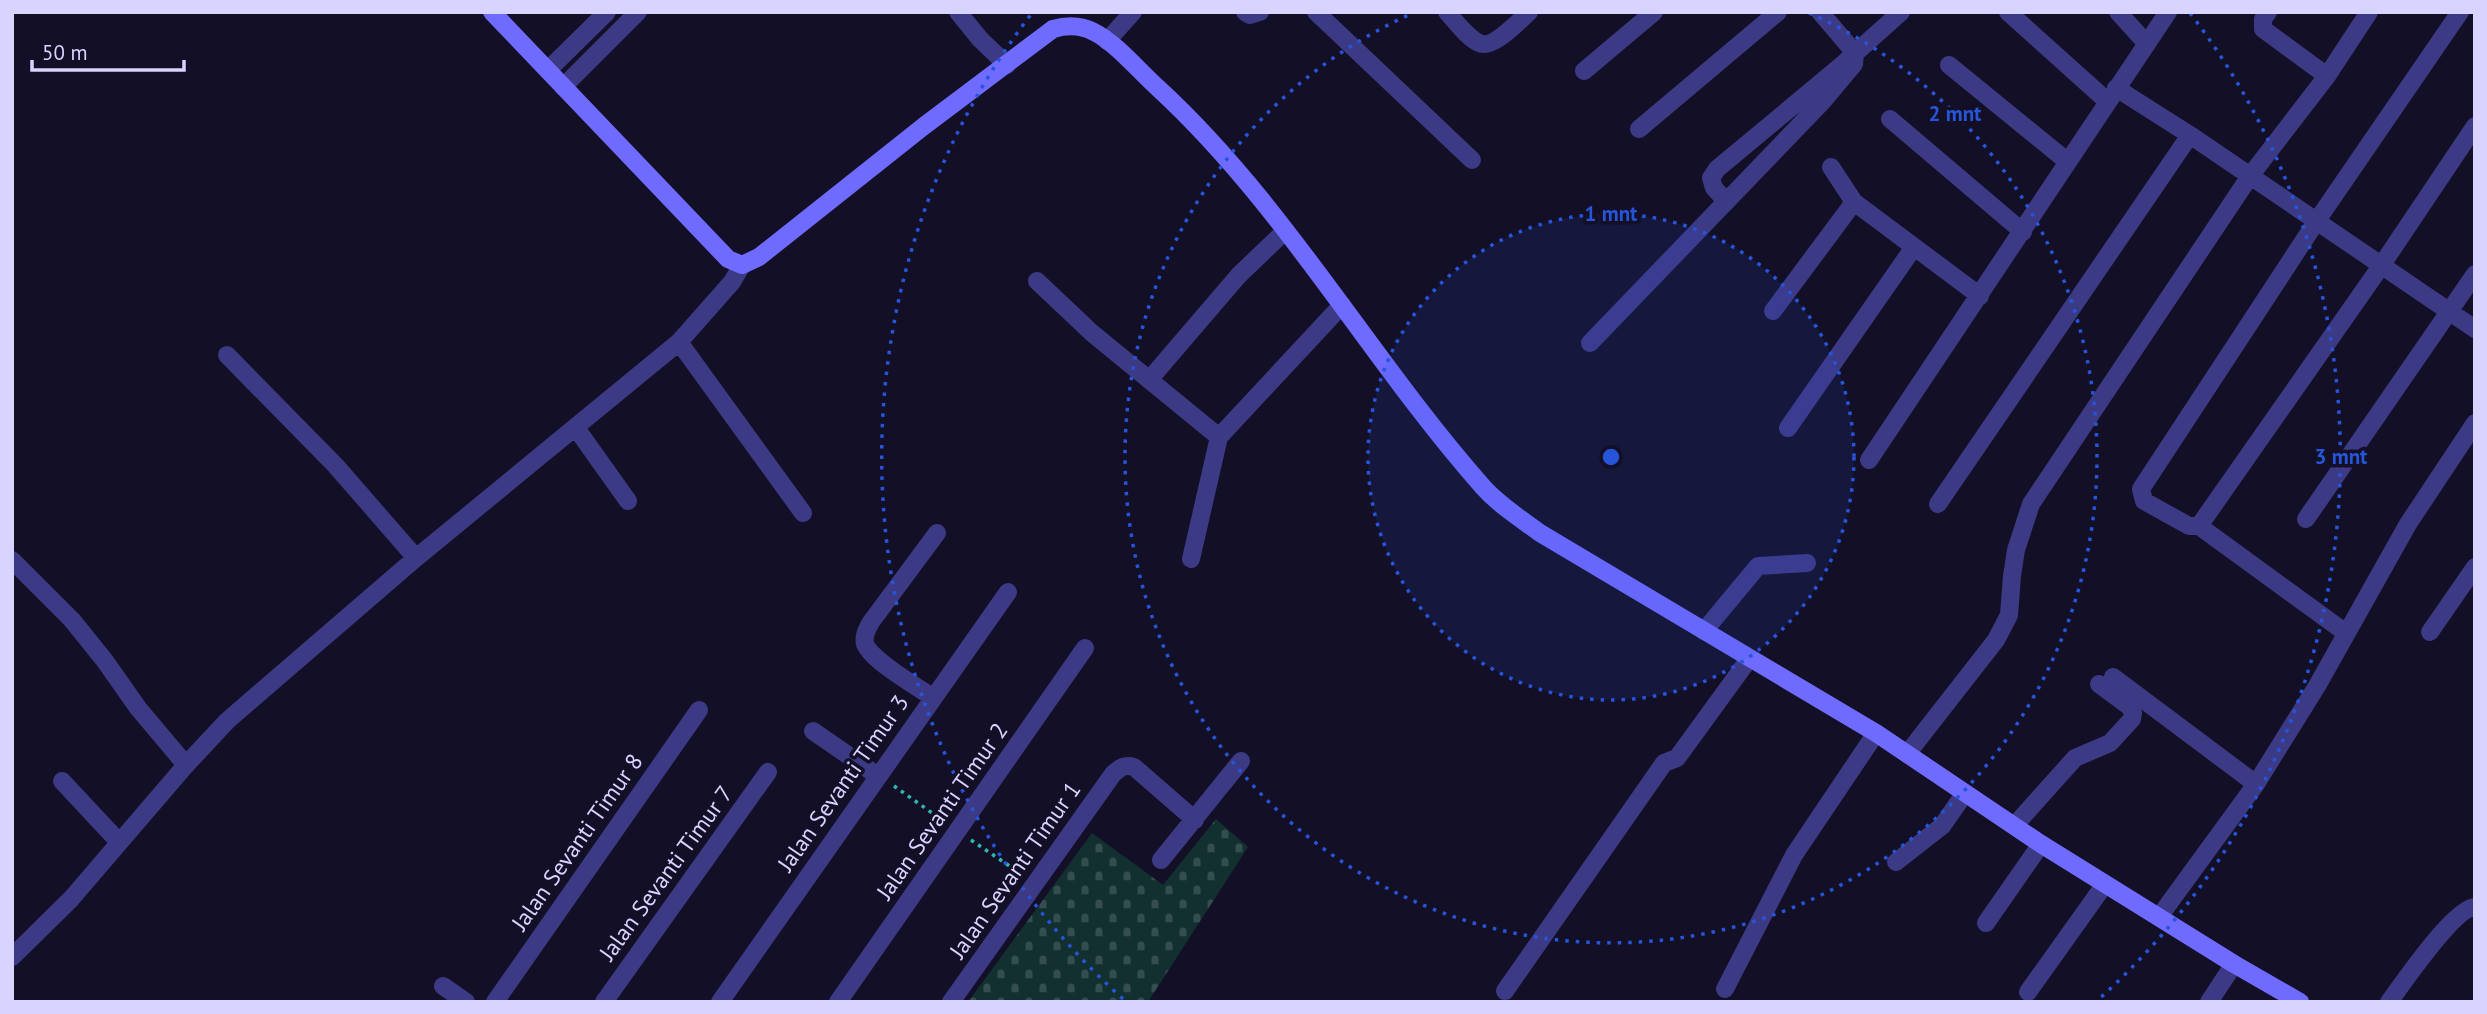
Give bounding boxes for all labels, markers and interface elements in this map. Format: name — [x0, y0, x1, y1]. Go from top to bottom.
scale bar — [32, 28, 184, 72]
text: 50 m — [42, 39, 88, 66]
text: 2 mnt — [1929, 100, 1982, 127]
text: 1 mnt — [1585, 200, 1638, 227]
text: 3 mnt — [2315, 443, 2368, 470]
centre of rings — [1599, 445, 1623, 469]
street label: Jalan Sevanti Timur 3 — [770, 689, 914, 878]
street label: Jalan Sevanti Timur 2 — [869, 717, 1013, 906]
street label: Jalan Sevanti Timur 8 — [504, 748, 648, 937]
street label: Jalan Sevanti Timur 1 — [942, 776, 1086, 965]
street label: Jalan Sevanti Timur 7 — [592, 780, 739, 967]

